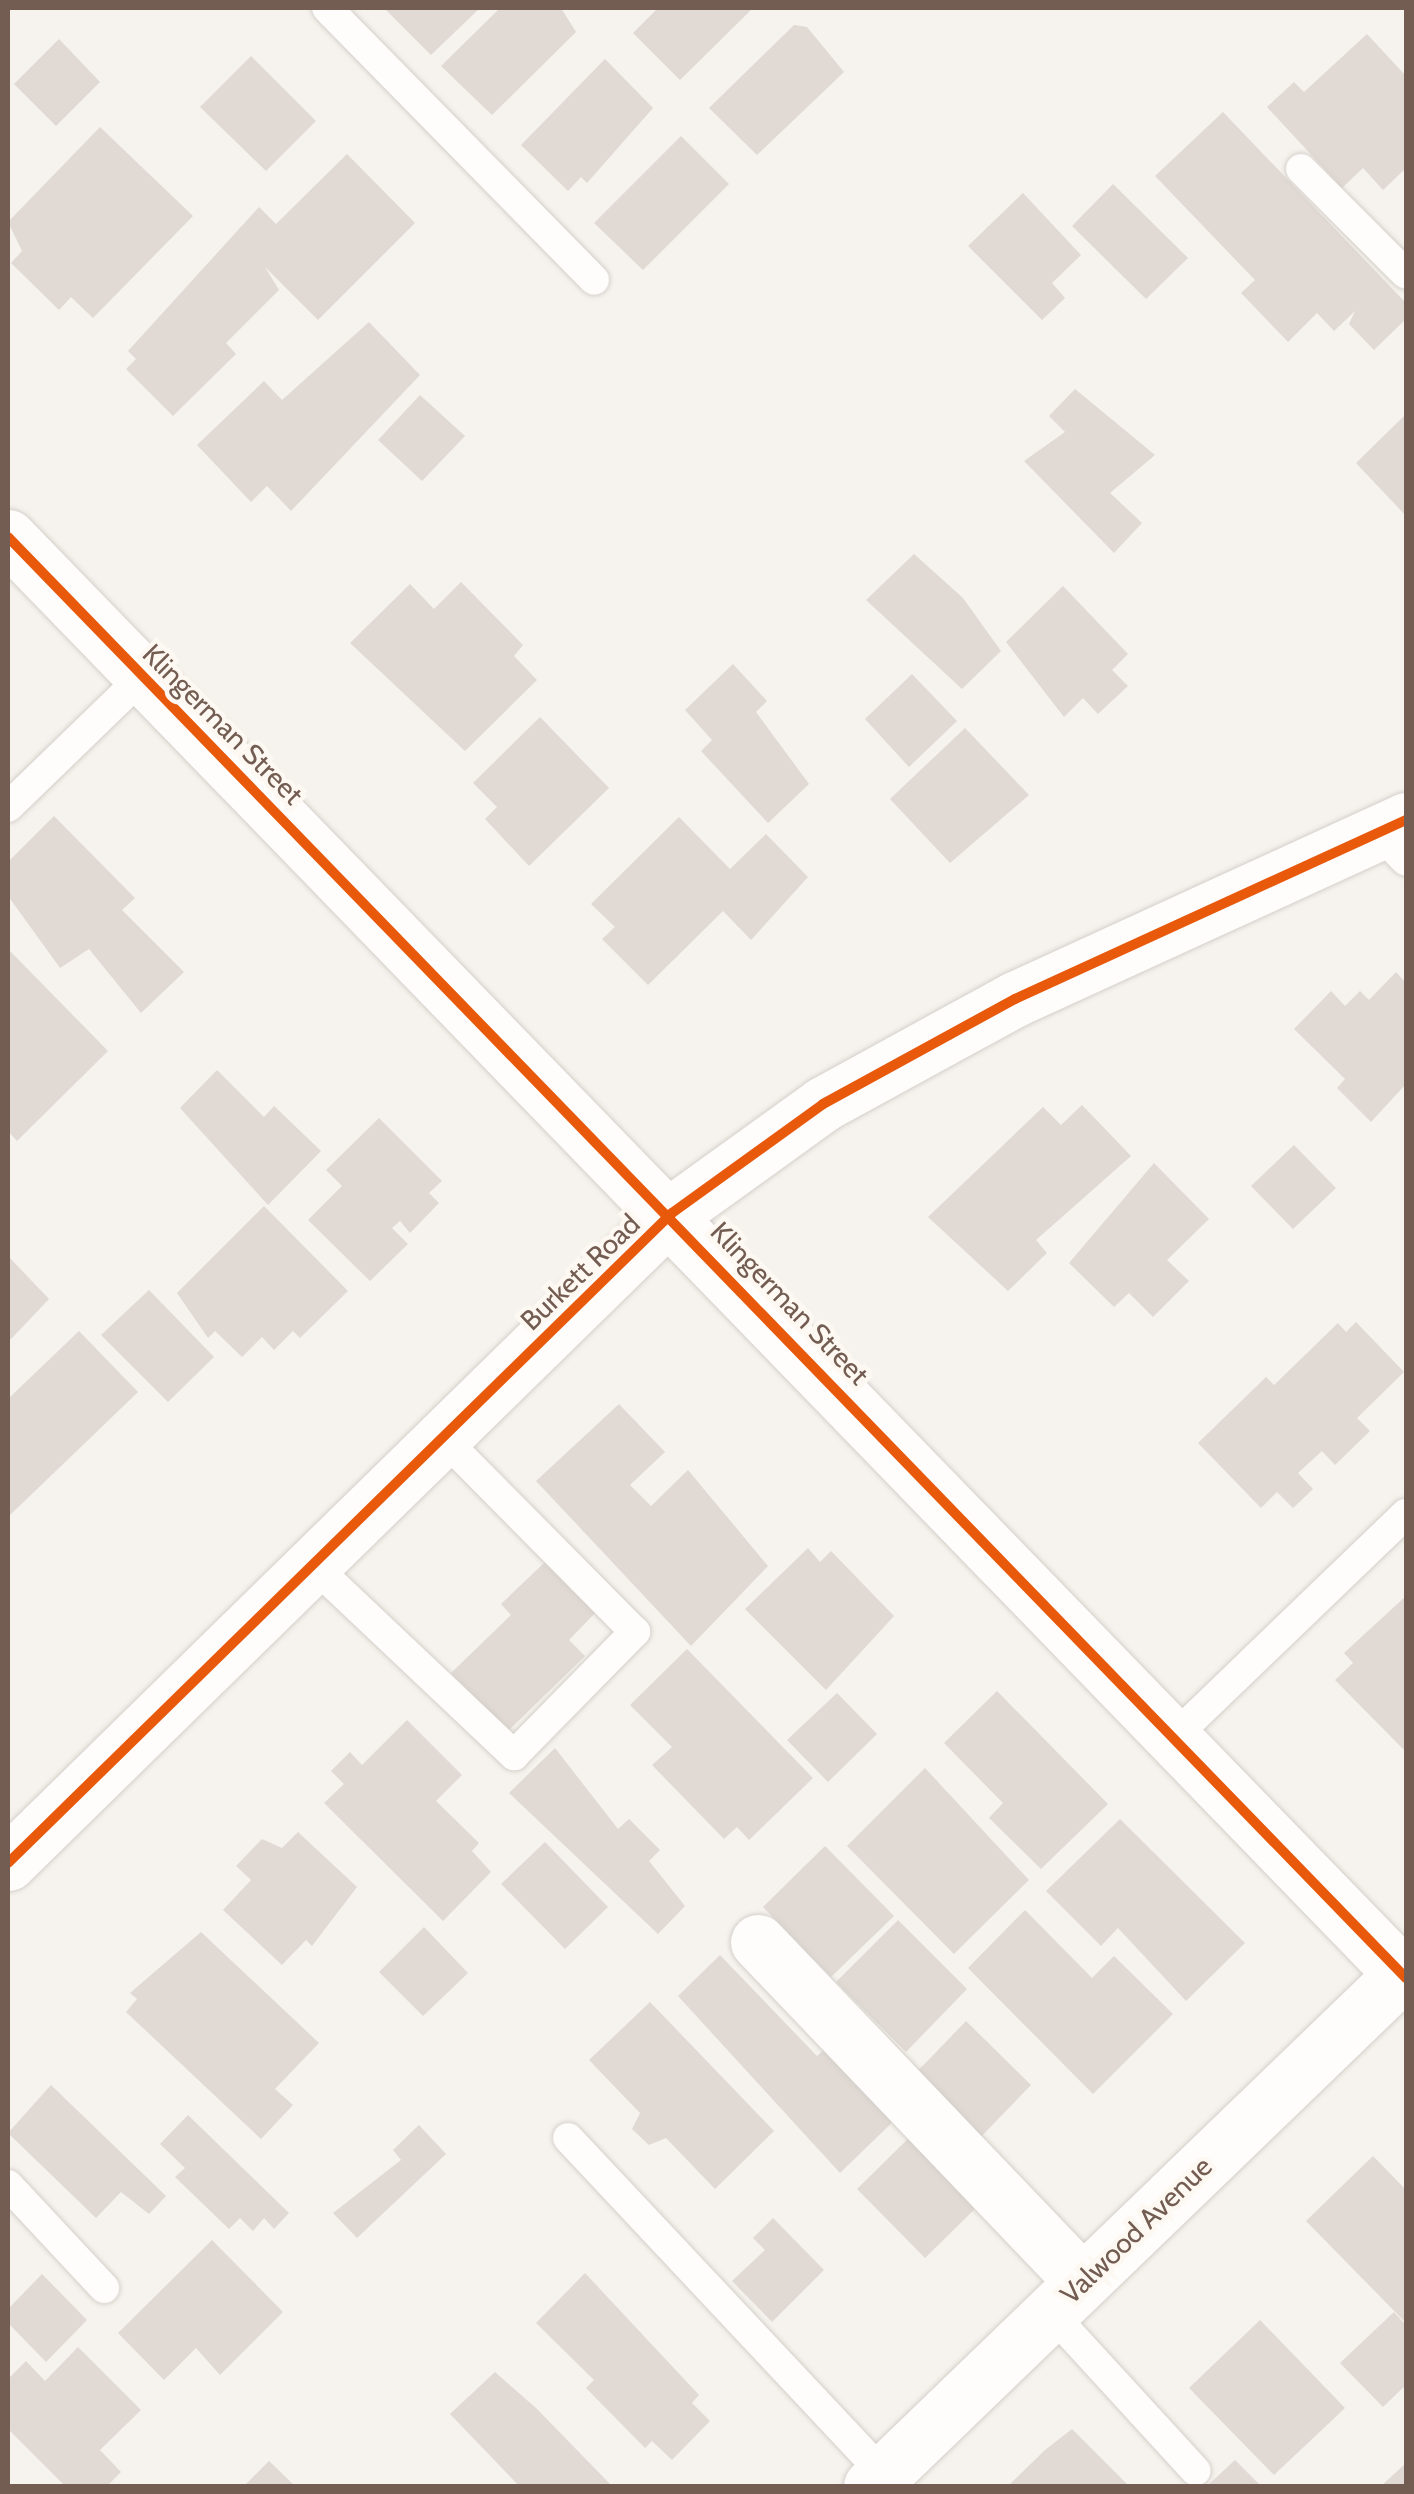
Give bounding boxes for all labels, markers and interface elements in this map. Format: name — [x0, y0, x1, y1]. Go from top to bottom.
street label: Klingerman Street — [136, 637, 310, 811]
street label: Burkett Road — [514, 1207, 646, 1337]
street label: Klingerman Street — [704, 1215, 876, 1391]
street label: Valwood Avenue — [1053, 2149, 1219, 2311]

